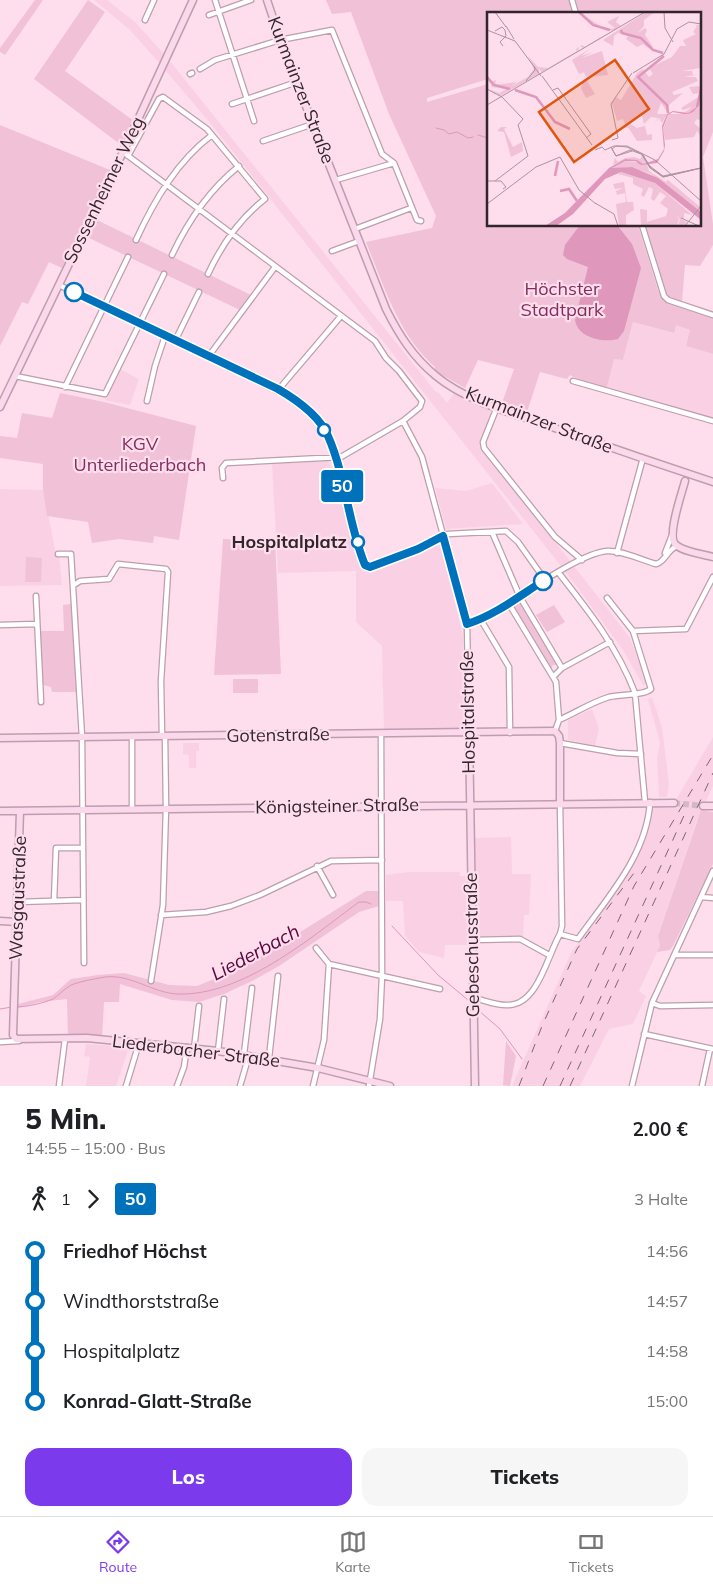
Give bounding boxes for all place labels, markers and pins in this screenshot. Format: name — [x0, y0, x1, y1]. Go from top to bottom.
unlabelled marker — [64, 282, 84, 302]
unlabelled marker — [317, 423, 331, 437]
place label: Hospitalplatz — [232, 530, 347, 553]
marker: Hospitalplatz — [351, 535, 365, 549]
unlabelled marker — [533, 571, 553, 591]

